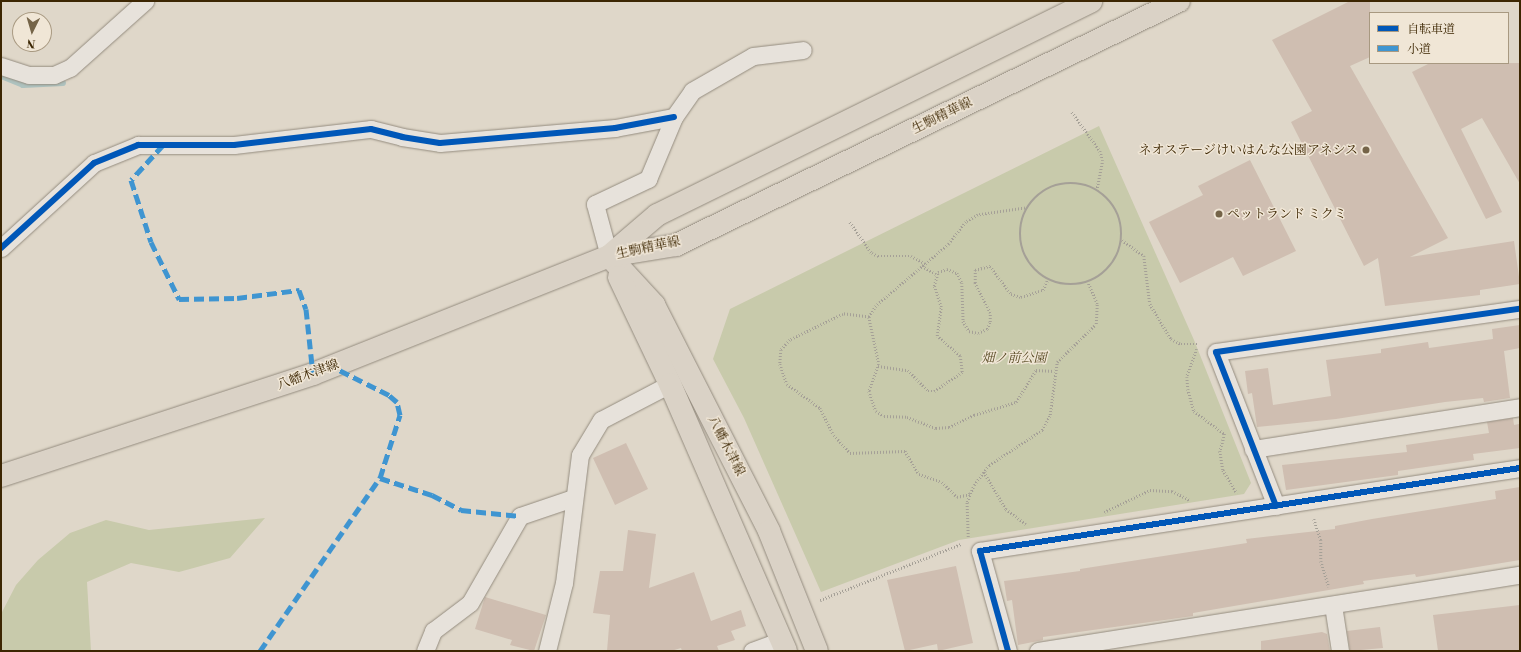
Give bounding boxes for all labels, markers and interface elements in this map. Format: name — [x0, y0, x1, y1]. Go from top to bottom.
north arrow — [12, 12, 52, 52]
legend — [1369, 12, 1509, 64]
text: 自転車道 — [1407, 22, 1455, 37]
text: N — [26, 36, 36, 50]
text: 小道 — [1407, 42, 1431, 57]
street label: 生駒精華線 — [909, 95, 975, 137]
place label: ネオステージけいはんな公園アネシス — [1137, 142, 1358, 158]
marker: ネオステージけいはんな公園アネシス — [1361, 145, 1371, 155]
place label: ペットランド ミクミ — [1227, 206, 1347, 222]
marker: ペットランド ミクミ — [1214, 209, 1224, 219]
street label: 生駒精華線 — [615, 234, 681, 262]
park label: 畑ノ前公園 — [982, 350, 1046, 366]
street label: 八幡木津線 — [275, 357, 341, 393]
street label: 八幡木津線 — [704, 414, 748, 478]

